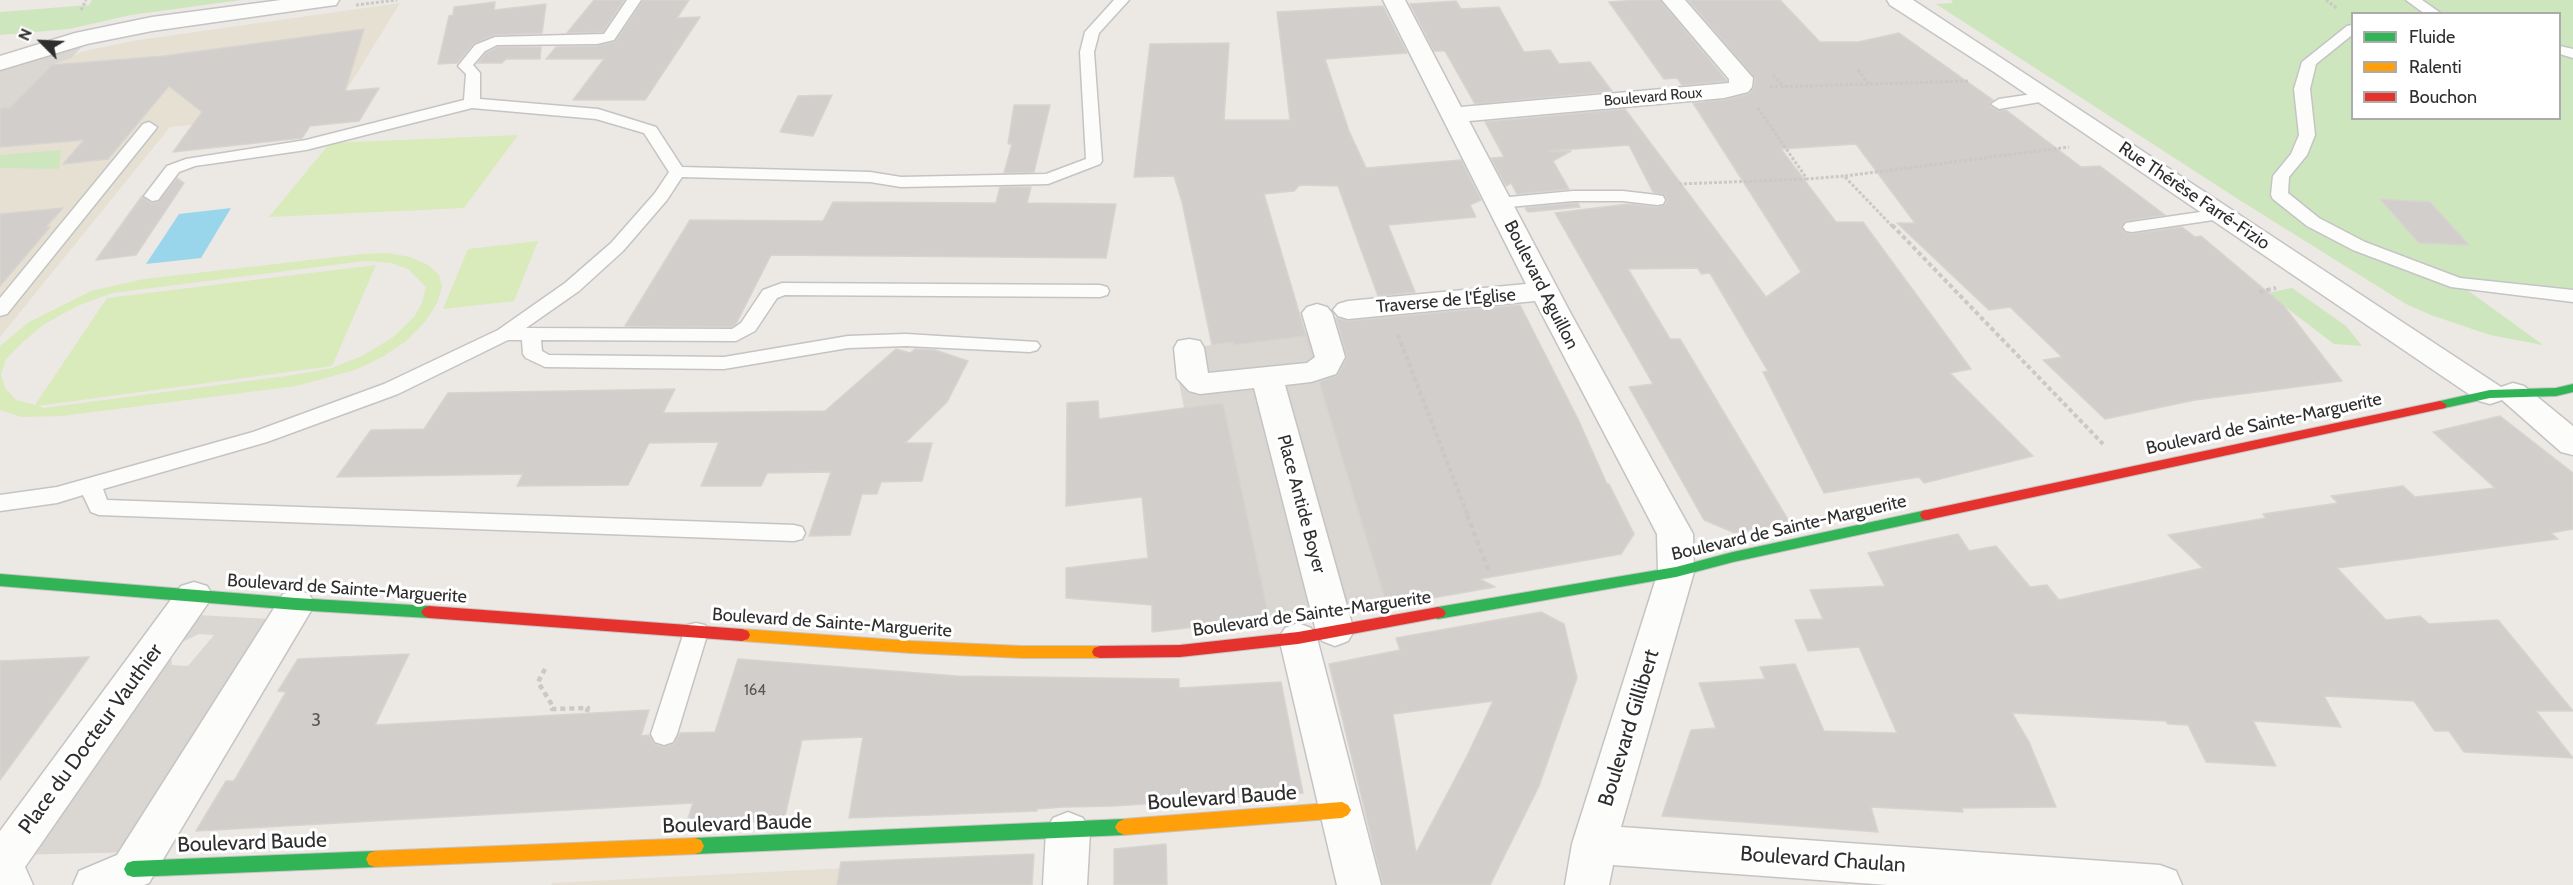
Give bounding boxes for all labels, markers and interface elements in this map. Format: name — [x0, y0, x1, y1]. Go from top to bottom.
north arrow — [12, 12, 72, 72]
legend — [2351, 12, 2561, 120]
text: N — [14, 25, 36, 44]
text: Fluide — [2409, 26, 2455, 48]
text: Ralenti — [2409, 56, 2462, 78]
street label: Boulevard Roux — [1603, 84, 1703, 110]
text: Bouchon — [2409, 86, 2477, 108]
street label: Rue Thérèse Farré-Fizio — [2114, 137, 2274, 255]
street label: Boulevard Aguillon — [1499, 217, 1583, 353]
street label: Traverse de l'Église — [1375, 284, 1517, 318]
street label: Boulevard de Sainte-Marguerite — [2144, 388, 2384, 460]
street label: Place Antide Boyer — [1272, 432, 1330, 576]
street label: Boulevard de Sainte-Marguerite — [1670, 490, 1908, 566]
street label: Boulevard de Sainte-Marguerite — [226, 570, 468, 608]
street label: Boulevard de Sainte-Marguerite — [1192, 587, 1432, 641]
street label: Boulevard de Sainte-Marguerite — [711, 604, 953, 642]
street label: Place du Docteur Vauthier — [14, 639, 168, 839]
street label: Boulevard Gillibert — [1593, 647, 1665, 809]
house number: 164 — [744, 682, 766, 700]
house number: 3 — [311, 710, 321, 732]
street label: Boulevard Baude — [1146, 780, 1298, 816]
street label: Boulevard Baude — [662, 809, 812, 839]
street label: Boulevard Baude — [177, 828, 327, 858]
street label: Boulevard Chaulan — [1739, 842, 1907, 878]

